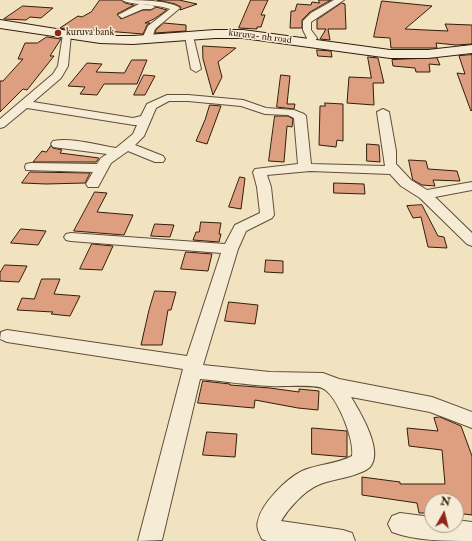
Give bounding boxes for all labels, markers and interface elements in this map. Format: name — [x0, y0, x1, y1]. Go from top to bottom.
place label: kuruva bank — [66, 27, 114, 39]
street label: kuruva- nh road — [228, 27, 292, 47]
marker: kuruva bank — [53, 28, 63, 38]
north arrow — [424, 493, 464, 533]
text: N — [440, 494, 451, 509]

